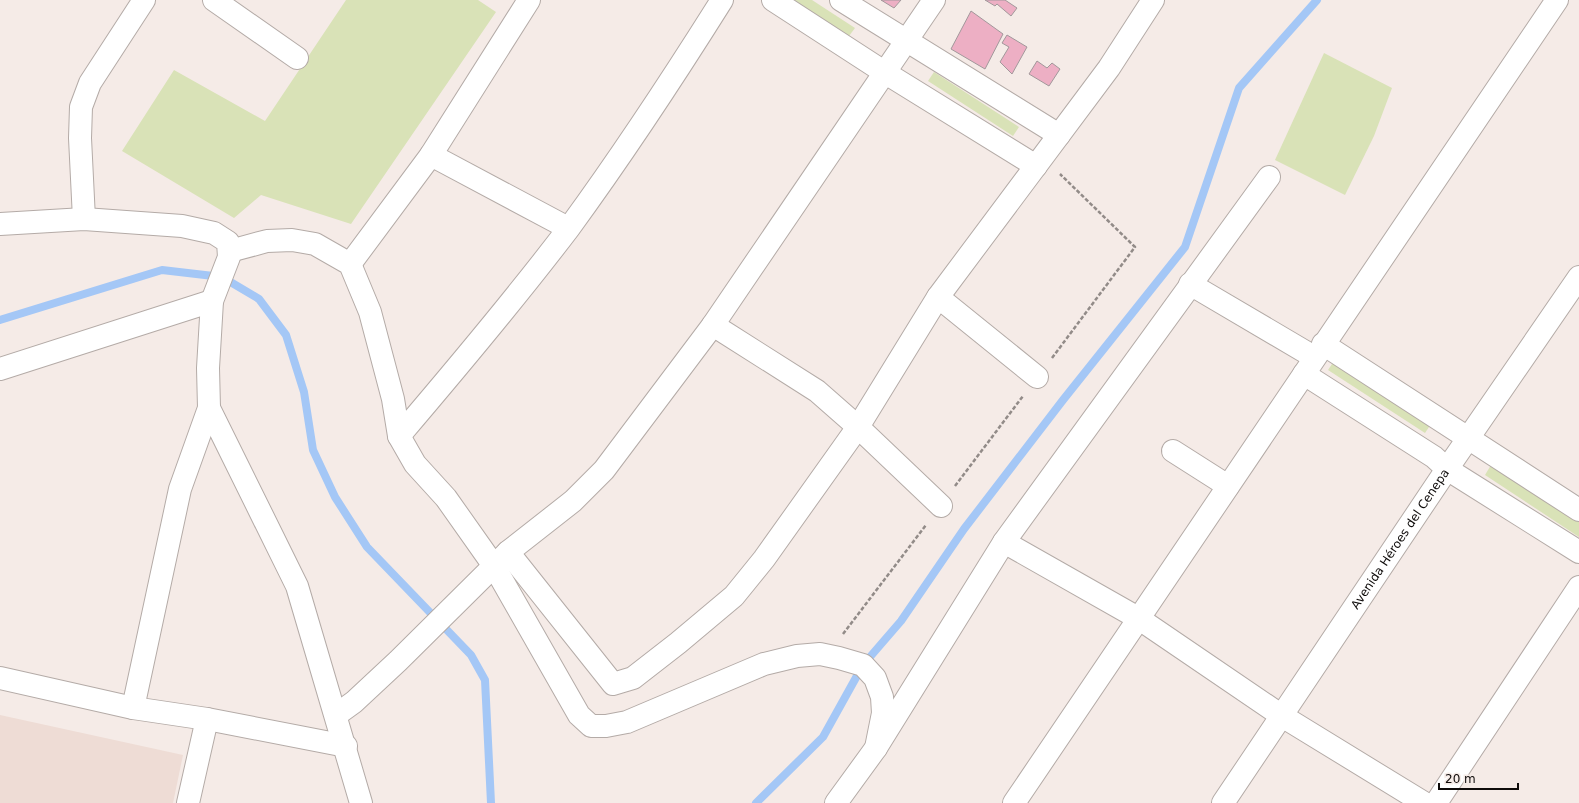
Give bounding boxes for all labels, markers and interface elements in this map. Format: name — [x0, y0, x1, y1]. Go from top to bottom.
street label: Avenida Héroes del Cenepa — [1348, 466, 1452, 612]
scale bar — [1439, 765, 1518, 791]
text: 20 m — [1445, 772, 1476, 786]

